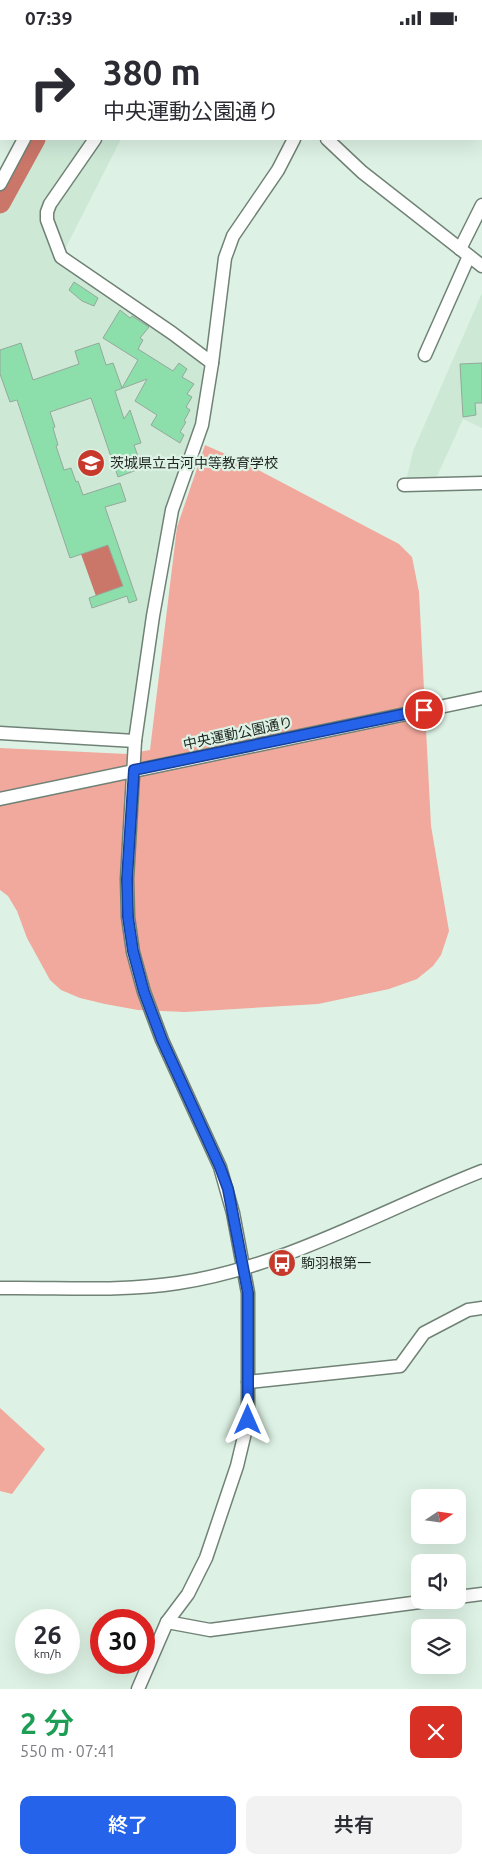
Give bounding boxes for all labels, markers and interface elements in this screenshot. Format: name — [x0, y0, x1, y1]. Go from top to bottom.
text: 07:39 — [25, 7, 73, 29]
text: 380 m — [103, 52, 201, 92]
icon: right — [20, 55, 85, 120]
text: 中央運動公園通り — [103, 98, 279, 123]
school or university icon: 茨城県立古河中等教育学校 — [76, 448, 106, 478]
place label: 茨城県立古河中等教育学校 — [110, 455, 278, 471]
pin — [403, 689, 445, 731]
icon: arrive — [410, 696, 438, 724]
street label: 中央運動公園通り — [182, 714, 294, 752]
bus stop icon: 駒羽根第一 — [267, 1248, 297, 1278]
place label: 駒羽根第一 — [301, 1255, 371, 1271]
position arrow — [221, 1393, 273, 1445]
north arrow — [411, 1489, 466, 1544]
map controls — [411, 1489, 466, 1674]
button: sound — [411, 1554, 466, 1609]
speed limit sign: 30 — [90, 1609, 155, 1674]
button: layers — [411, 1619, 466, 1674]
text: 26 — [33, 1621, 62, 1649]
text: km/h — [34, 1647, 61, 1660]
text: 2 分 — [20, 1706, 74, 1740]
button: close — [410, 1706, 462, 1758]
text: 550 m · 07:41 — [20, 1742, 116, 1760]
button: 終了 — [20, 1796, 236, 1854]
button: 共有 — [246, 1796, 462, 1854]

